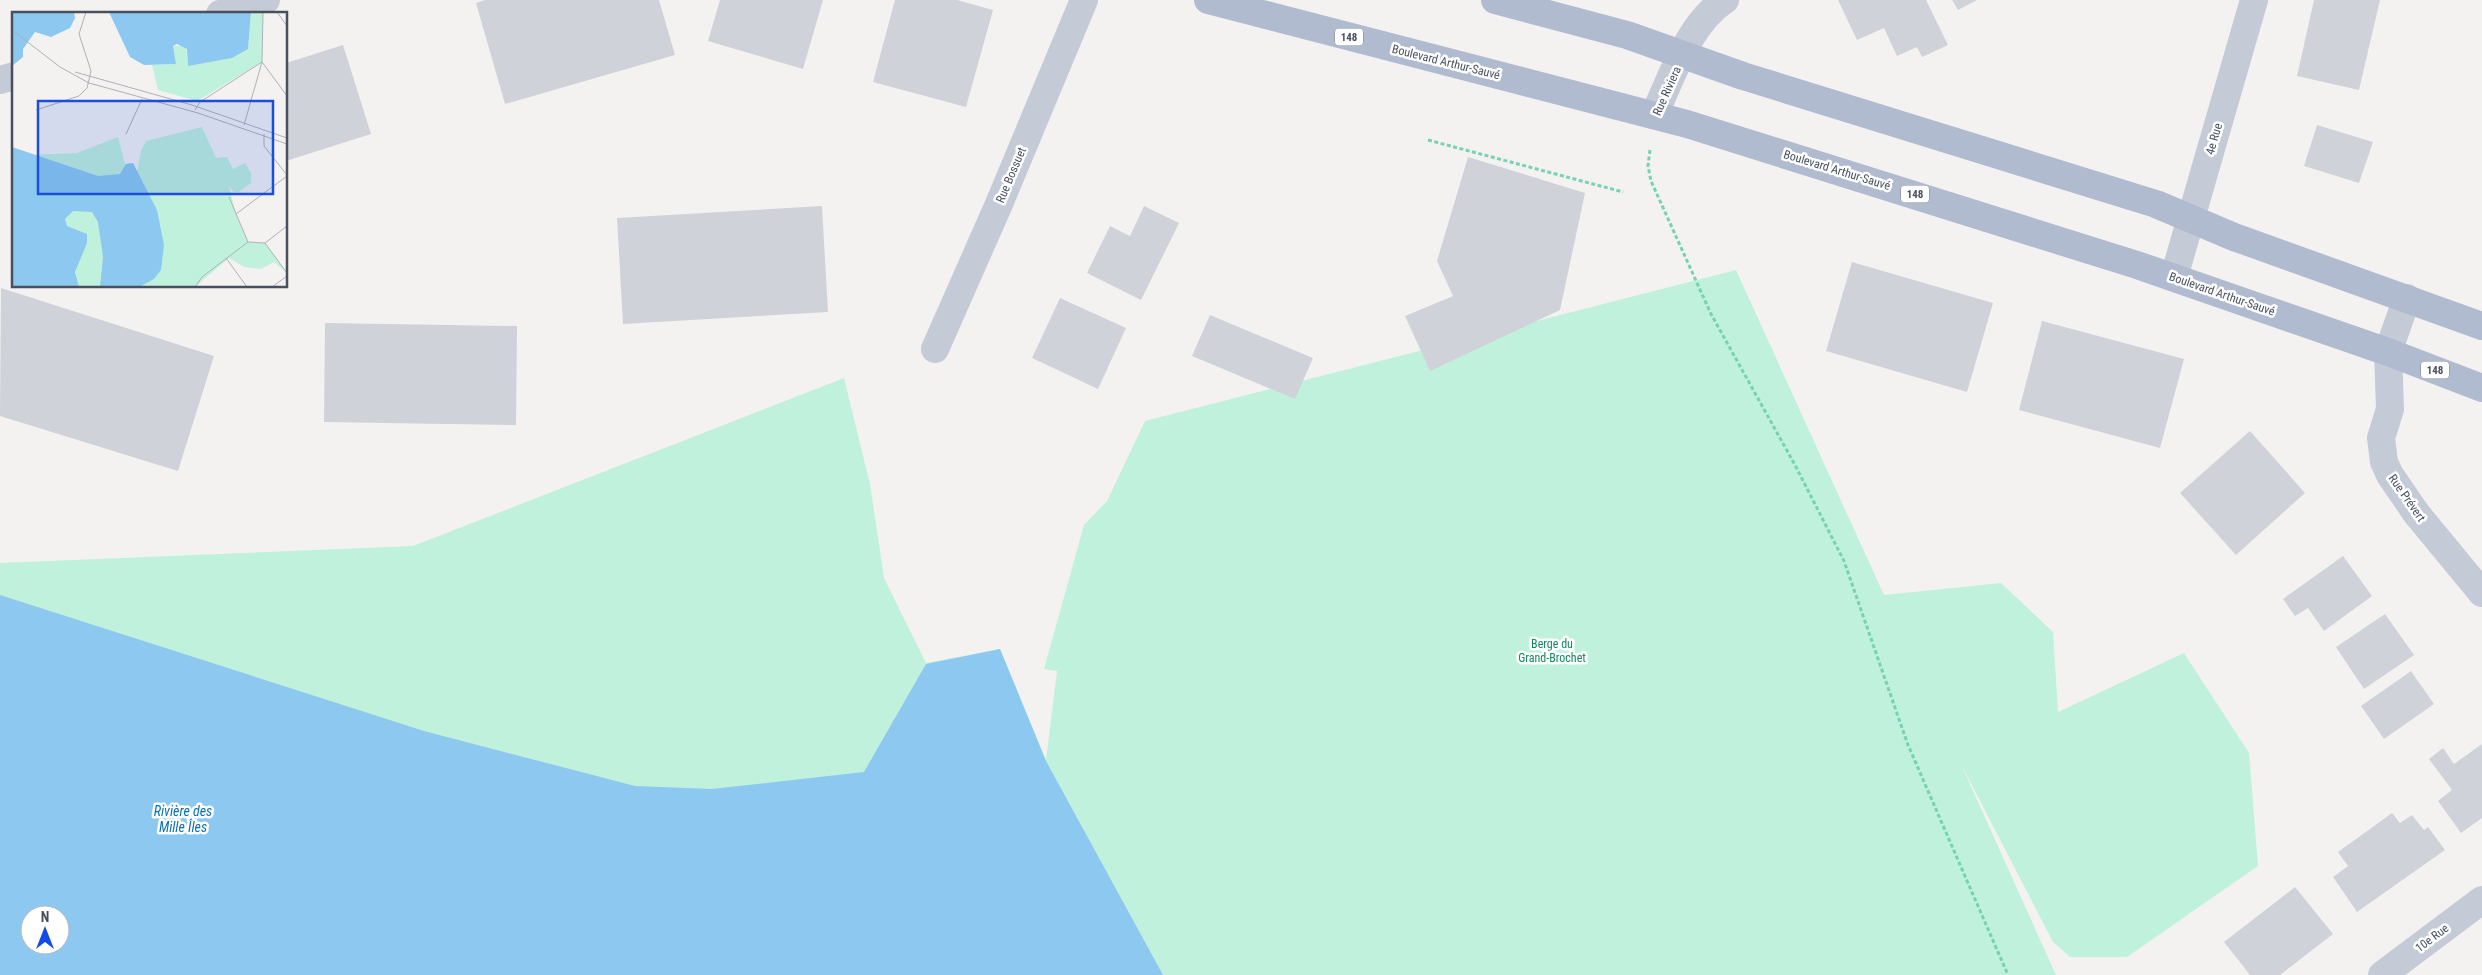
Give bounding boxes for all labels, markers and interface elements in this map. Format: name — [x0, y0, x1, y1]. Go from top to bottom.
inset map — [12, 12, 288, 288]
road number: 148 — [1335, 28, 1363, 46]
street label: Boulevard Arthur-Sauvé — [1391, 42, 1502, 82]
street label: Rue Riviera — [1650, 64, 1684, 118]
street label: 4e Rue — [2203, 121, 2225, 156]
street label: Rue Bossuet — [993, 145, 1029, 205]
street label: Boulevard Arthur-Sauvé — [1782, 147, 1892, 193]
road number: 148 — [1901, 185, 1929, 202]
street label: Boulevard Arthur-Sauvé — [2167, 269, 2277, 319]
road number: 148 — [2421, 362, 2449, 378]
street label: Rue Prévert — [2386, 472, 2429, 525]
park label: Berge du Grand-Brochet — [1518, 637, 1586, 665]
water label: Rivière des Mille Îles — [154, 803, 212, 835]
north arrow — [20, 905, 70, 955]
text: N — [41, 909, 49, 925]
street label: 10e Rue — [2413, 921, 2452, 955]

